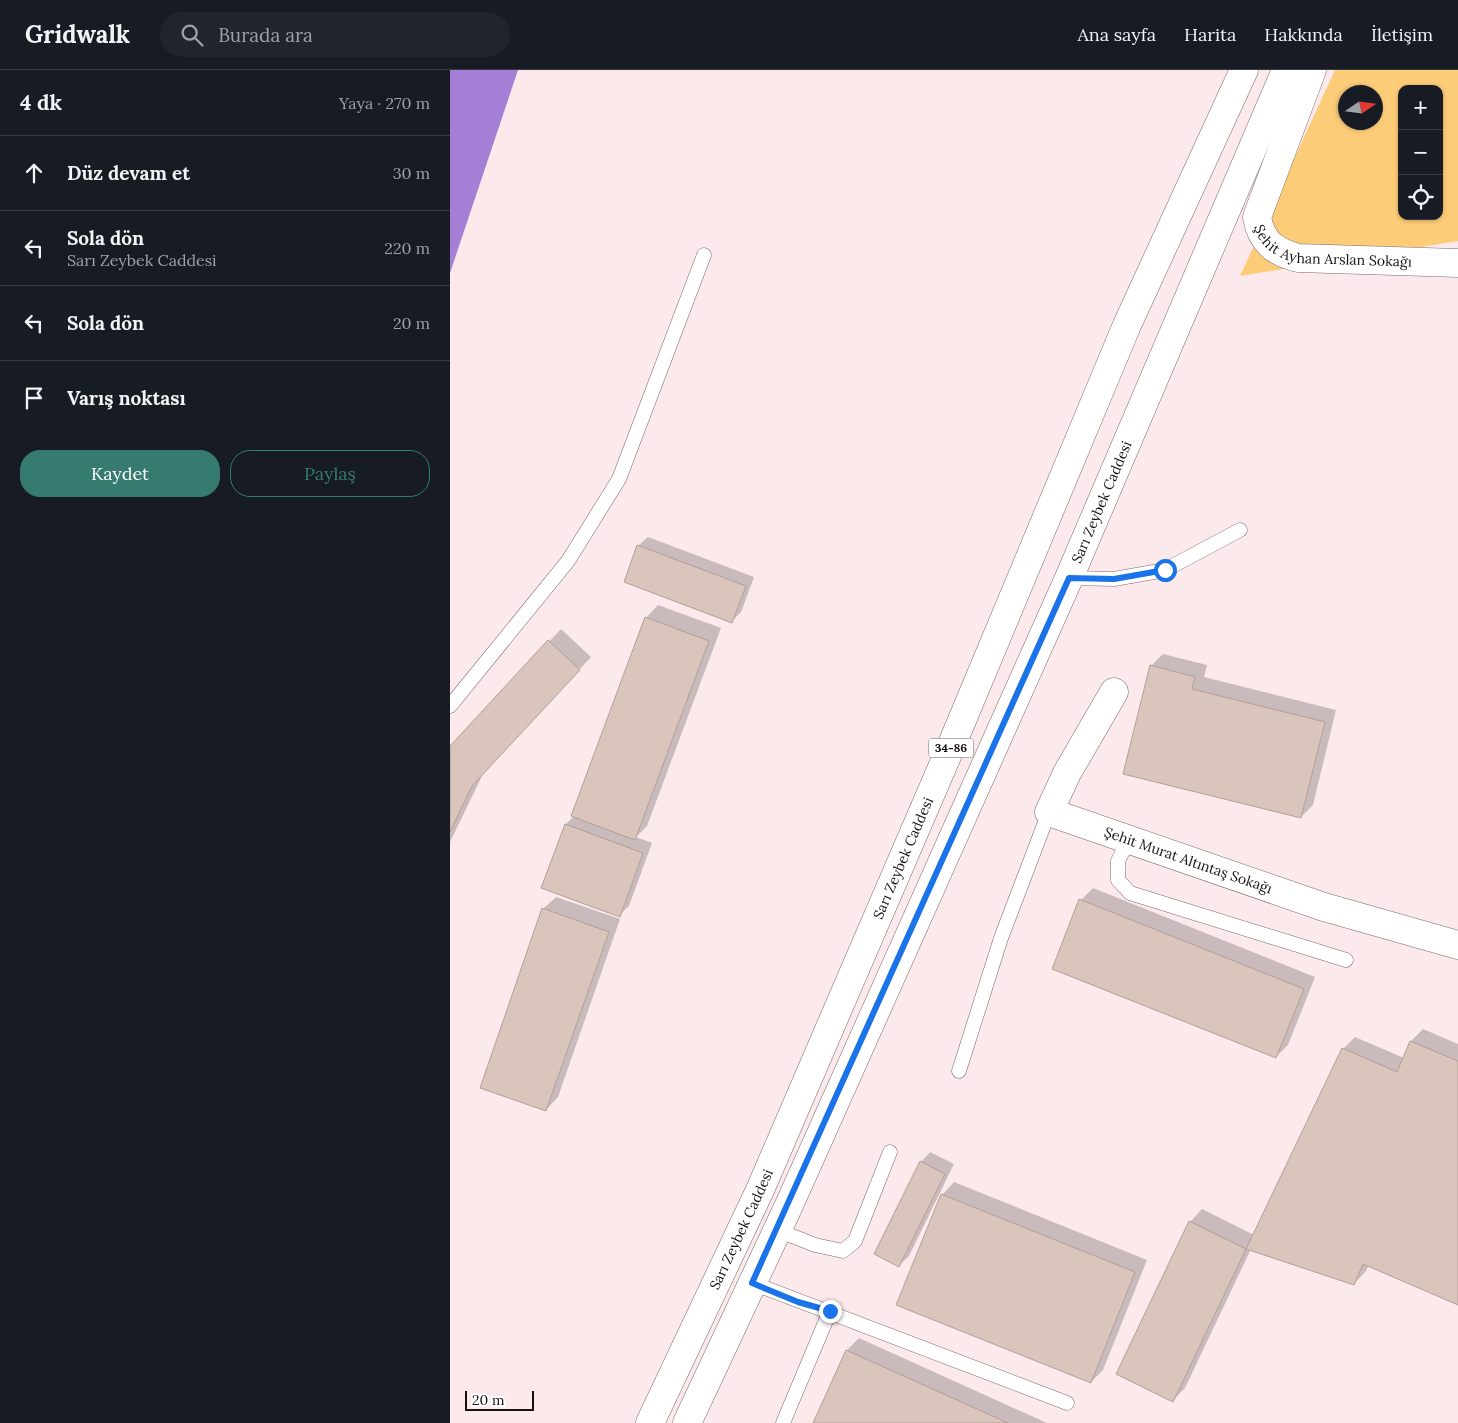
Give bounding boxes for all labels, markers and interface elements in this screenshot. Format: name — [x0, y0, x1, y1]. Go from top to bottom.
search box — [160, 12, 510, 57]
text: Gridwalk — [25, 19, 130, 50]
icon: search — [178, 21, 206, 49]
text: Burada ara — [218, 23, 313, 47]
text: Ana sayfa — [1078, 23, 1156, 46]
text: Harita — [1184, 23, 1236, 46]
text: Hakkında — [1264, 23, 1343, 46]
text: İletişim — [1371, 23, 1433, 46]
north arrow — [1338, 85, 1383, 130]
map controls — [1398, 85, 1443, 220]
button: + — [1398, 85, 1443, 130]
text: 4 dk — [20, 89, 62, 116]
text: Yaya · 270 m — [339, 93, 430, 113]
button: − — [1398, 130, 1443, 175]
icon: ahead — [20, 159, 48, 187]
text: Düz devam et — [67, 161, 190, 185]
text: 30 m — [393, 163, 430, 183]
button: locate — [1398, 175, 1443, 220]
street label: Şehit Ayhan Arslan Sokağı — [1250, 222, 1412, 271]
text: Sola dön — [67, 226, 144, 250]
icon: left — [20, 234, 48, 262]
text: 220 m — [384, 238, 430, 258]
text: Sarı Zeybek Caddesi — [67, 250, 217, 270]
icon: left — [20, 309, 48, 337]
text: Sola dön — [67, 311, 144, 335]
text: 20 m — [393, 313, 430, 333]
icon: arrive — [20, 384, 48, 412]
text: Varış noktası — [67, 386, 186, 410]
street label: Sarı Zeybek Caddesi — [1067, 438, 1136, 566]
button: Kaydet — [20, 450, 220, 497]
button: Paylaş — [230, 450, 430, 497]
route start — [1154, 559, 1177, 582]
road number: 34-86 — [928, 738, 974, 758]
street label: Sarı Zeybek Caddesi — [869, 794, 937, 922]
street label: Şehit Murat Altıntaş Sokağı — [1102, 823, 1275, 897]
street label: Sarı Zeybek Caddesi — [705, 1166, 777, 1293]
route end — [819, 1300, 842, 1323]
scale bar — [465, 1388, 534, 1411]
text: 20 m — [472, 1391, 504, 1409]

